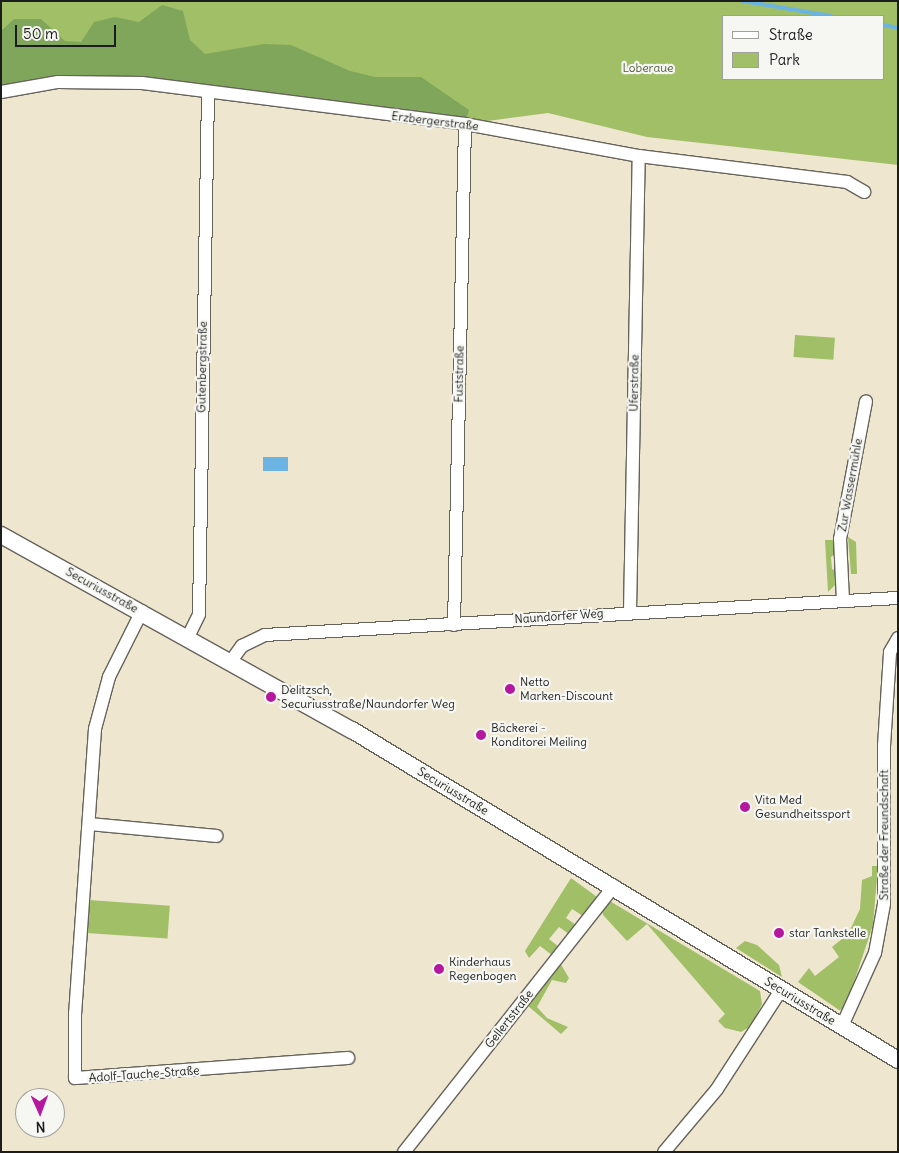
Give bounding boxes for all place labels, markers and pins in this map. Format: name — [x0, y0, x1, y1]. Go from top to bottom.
place label: Netto Marken-Discount — [520, 675, 613, 703]
place label: Delitzsch, Securiusstraße/Naundorfer Weg — [281, 683, 455, 711]
marker: Netto Marken-Discount — [504, 683, 516, 695]
marker: Delitzsch, Securiusstraße/Naundorfer Weg — [265, 691, 277, 703]
place label: Bäckerei - Konditorei Meiling — [491, 721, 587, 749]
marker: Bäckerei - Konditorei Meiling — [475, 729, 487, 741]
place label: Vita Med Gesundheitssport — [755, 793, 850, 821]
marker: Vita Med Gesundheitssport — [739, 801, 751, 813]
place label: star Tankstelle — [789, 926, 866, 940]
marker: star Tankstelle — [773, 927, 785, 939]
place label: Kinderhaus Regenbogen — [449, 955, 516, 983]
marker: Kinderhaus Regenbogen — [433, 963, 445, 975]

